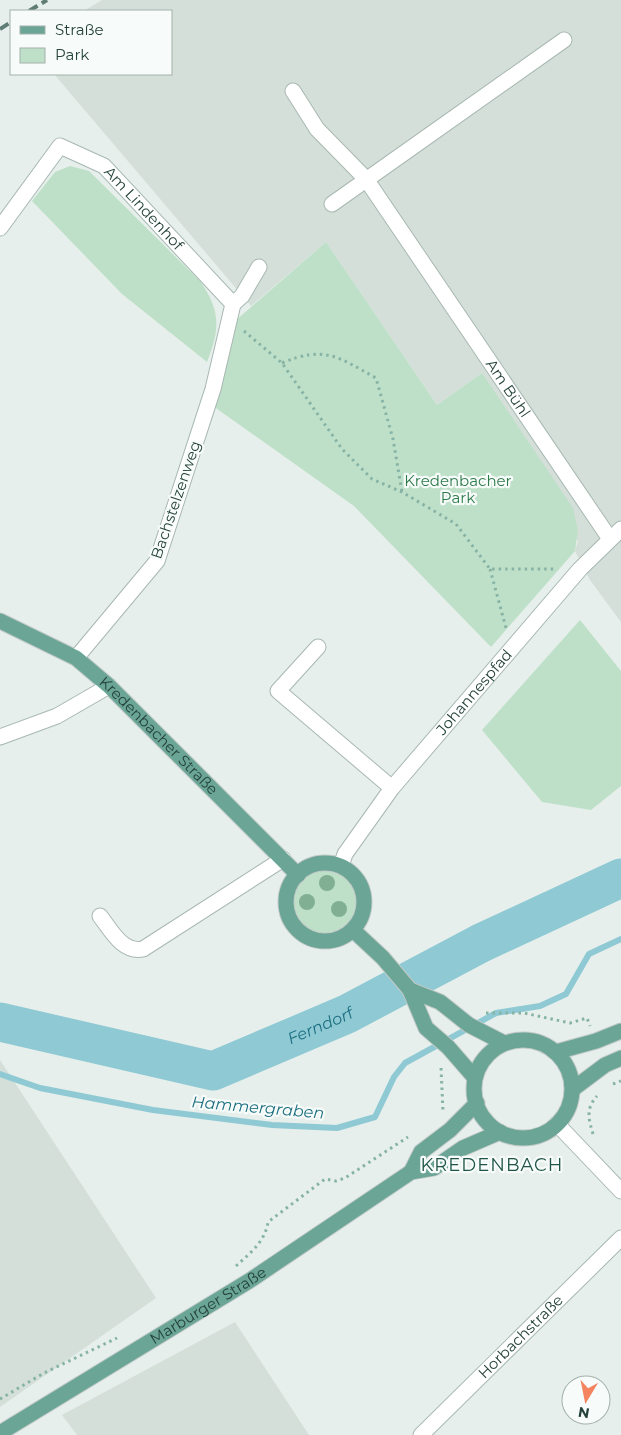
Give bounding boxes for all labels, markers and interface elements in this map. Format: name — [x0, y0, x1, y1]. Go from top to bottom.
legend — [10, 10, 172, 75]
text: Straße — [55, 20, 104, 39]
text: Park — [55, 45, 89, 64]
street label: Am Lindenhof — [100, 162, 188, 255]
street label: Am Bühl — [482, 355, 535, 421]
street label: Bachstelzenweg — [146, 438, 205, 561]
park label: Kredenbacher Park — [404, 471, 512, 507]
street label: Johannespfad — [431, 645, 516, 739]
street label: Kredenbacher Straße — [96, 672, 222, 799]
water label: Ferndorf — [285, 1002, 359, 1048]
water label: Hammergraben — [191, 1092, 325, 1123]
district label: KREDENBACH — [420, 1154, 564, 1176]
street label: Marburger Straße — [146, 1262, 270, 1348]
street label: Horbachstraße — [474, 1290, 567, 1382]
north arrow — [561, 1375, 611, 1425]
text: N — [577, 1403, 591, 1423]

